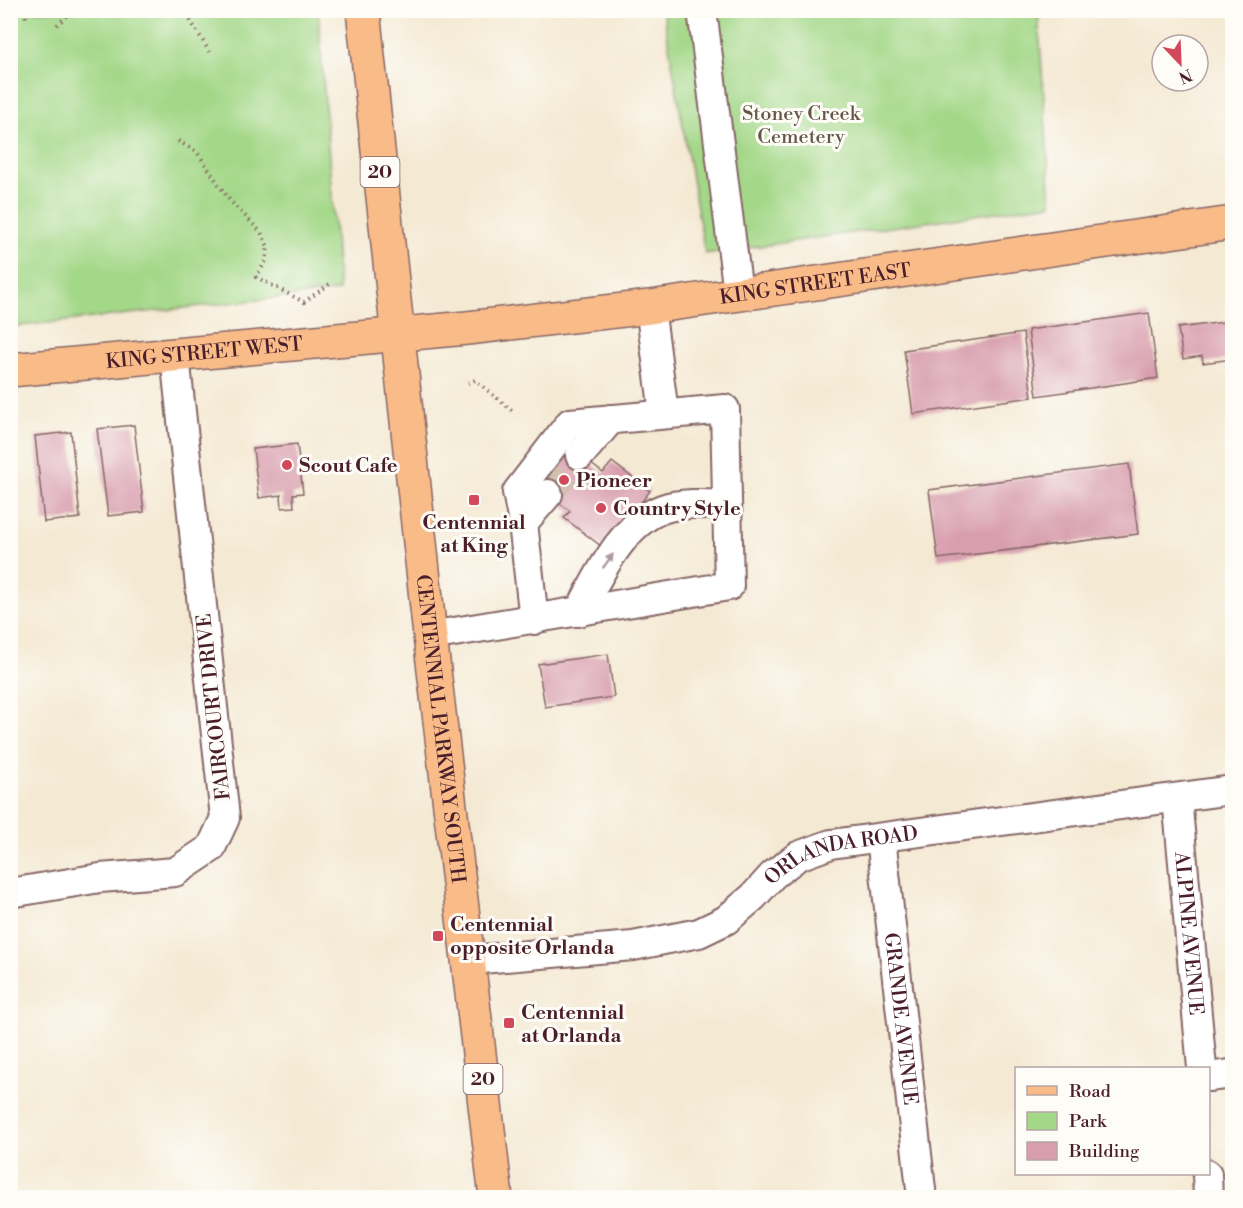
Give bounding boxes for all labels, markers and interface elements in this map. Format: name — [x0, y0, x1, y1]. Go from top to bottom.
north arrow — [1150, 33, 1210, 93]
text: N — [1175, 64, 1195, 88]
park label: Stoney Creek Cemetery — [742, 102, 862, 150]
road number: 20 — [360, 157, 400, 187]
street label: KING STREET EAST — [718, 258, 913, 311]
street label: KING STREET WEST — [105, 332, 304, 375]
place label: Scout Cafe — [299, 454, 398, 479]
marker: Scout Cafe — [280, 458, 294, 472]
place label: Pioneer — [576, 469, 652, 494]
marker: Pioneer — [557, 473, 571, 487]
marker: Centennial at King — [467, 493, 481, 507]
place label: Country Style — [613, 497, 741, 522]
marker: Country Style — [594, 501, 608, 515]
place label: Centennial at King — [422, 511, 526, 559]
one-way arrow — [602, 554, 614, 570]
street label: CENTENNIAL PARKWAY SOUTH — [409, 573, 470, 885]
street label: FAIRCOURT DRIVE — [192, 612, 237, 801]
street label: ORLANDA ROAD — [759, 821, 920, 890]
street label: ALPINE AVENUE — [1168, 850, 1208, 1016]
place label: Centennial opposite Orlanda — [450, 913, 614, 961]
marker: Centennial opposite Orlanda — [431, 929, 445, 943]
street label: GRANDE AVENUE — [878, 931, 922, 1107]
place label: Centennial at Orlanda — [521, 1001, 625, 1049]
marker: Centennial at Orlanda — [502, 1016, 516, 1030]
road number: 20 — [464, 1064, 502, 1094]
legend — [1015, 1067, 1210, 1175]
text: Road — [1069, 1080, 1112, 1103]
text: Park — [1069, 1110, 1108, 1133]
text: Building — [1068, 1140, 1140, 1163]

